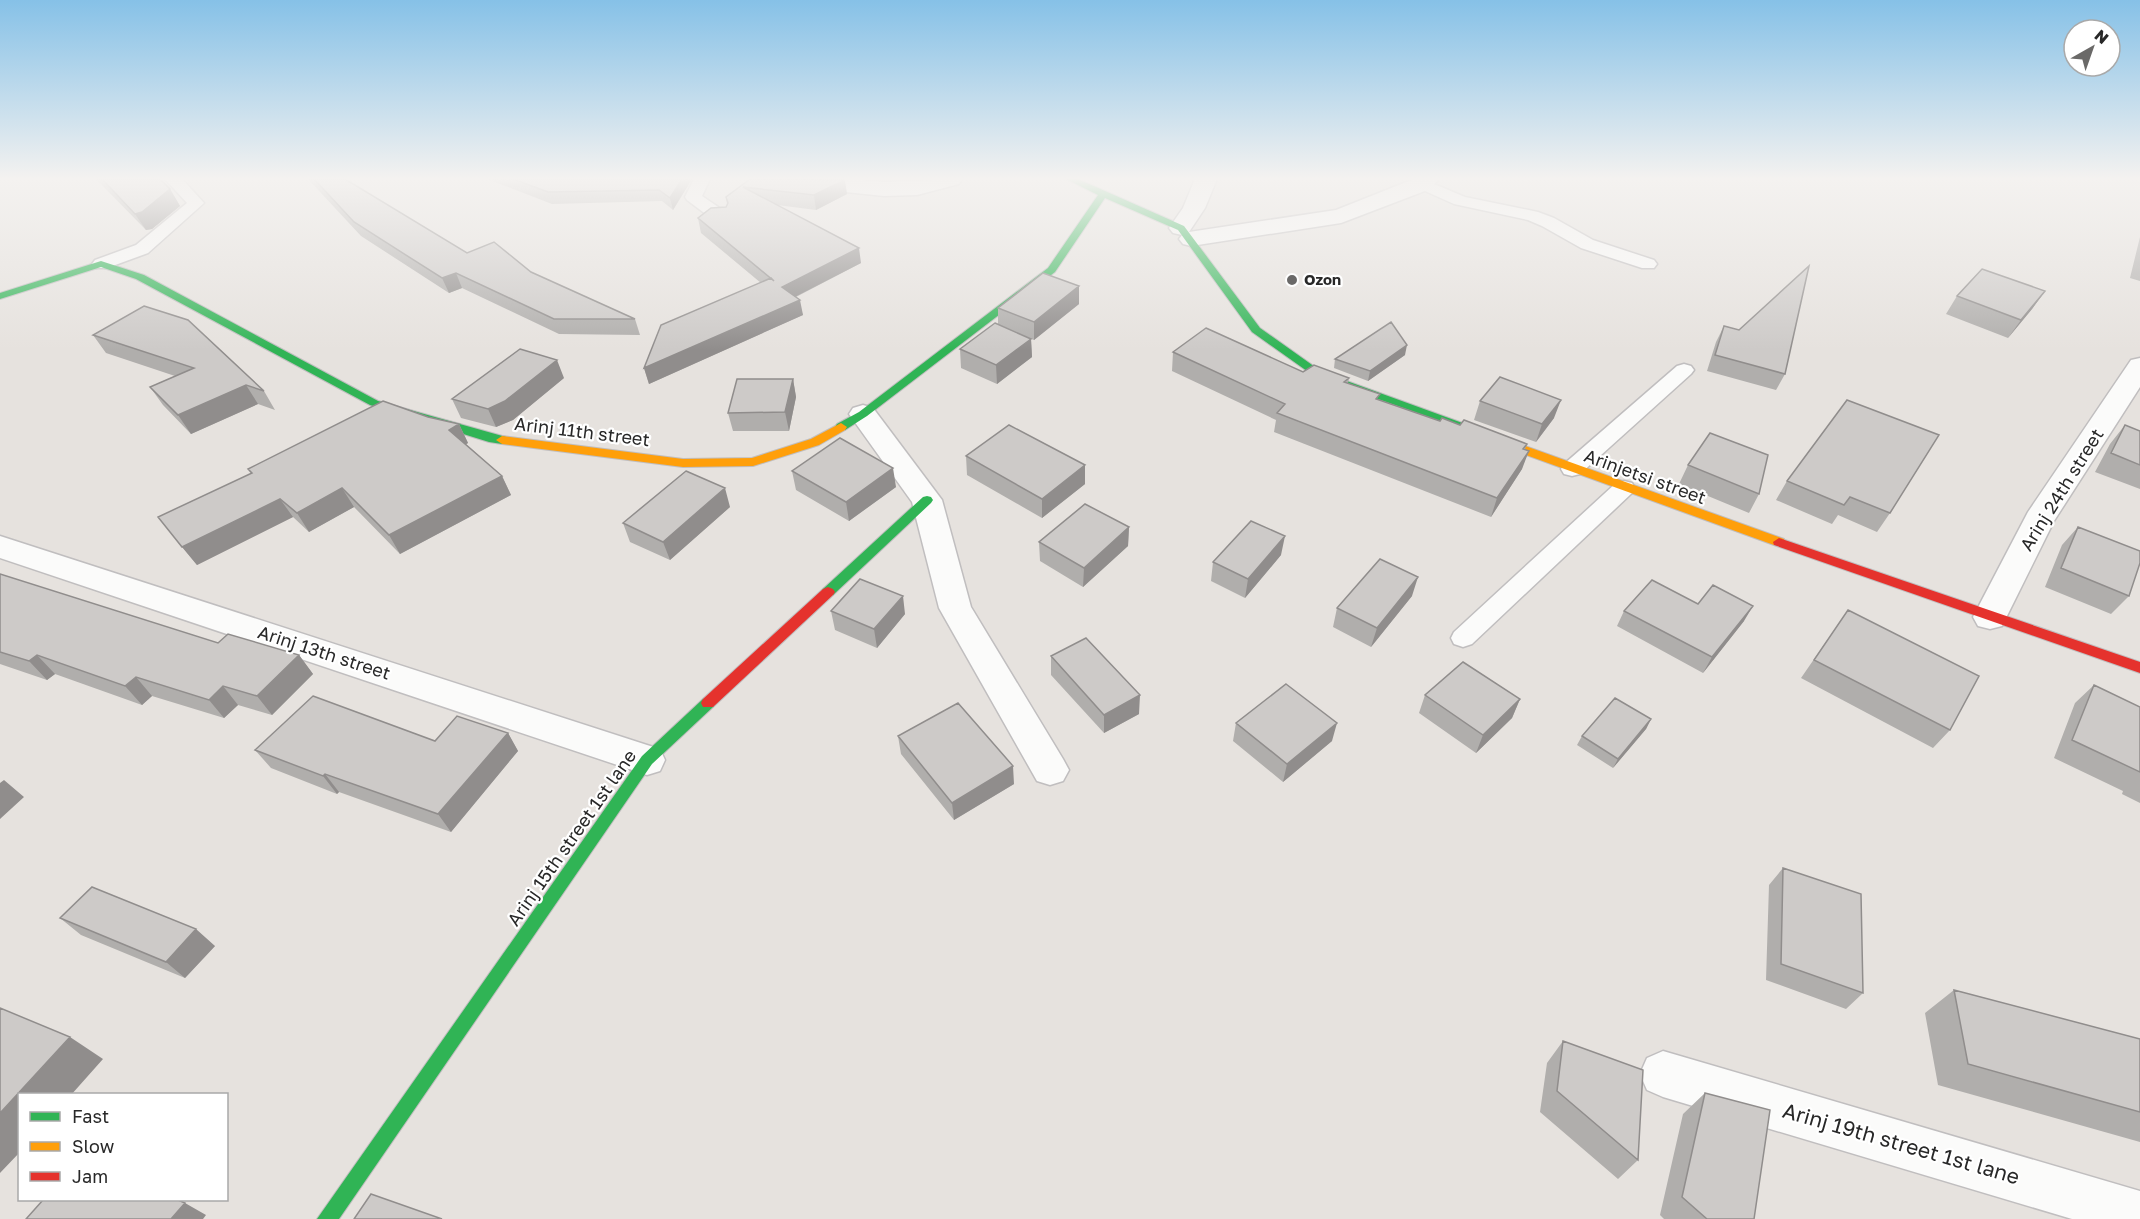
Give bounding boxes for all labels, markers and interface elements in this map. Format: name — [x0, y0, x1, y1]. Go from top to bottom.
north arrow — [2062, 18, 2122, 78]
text: N — [2091, 25, 2113, 48]
place label: Ozon — [1304, 270, 1341, 288]
marker: Ozon — [1285, 273, 1299, 287]
street label: Arinj 11th street — [513, 412, 651, 450]
street label: Arinj 24th street — [2015, 424, 2108, 555]
street label: Arinjetsi street — [1581, 444, 1709, 508]
street label: Arinj 13th street — [255, 620, 393, 684]
street label: Arinj 15th street 1st lane — [502, 745, 640, 930]
legend — [18, 1093, 228, 1201]
street label: Arinj 19th street 1st lane — [1780, 1097, 2023, 1189]
text: Fast — [72, 1105, 109, 1127]
text: Slow — [72, 1135, 115, 1157]
text: Jam — [72, 1165, 108, 1187]

